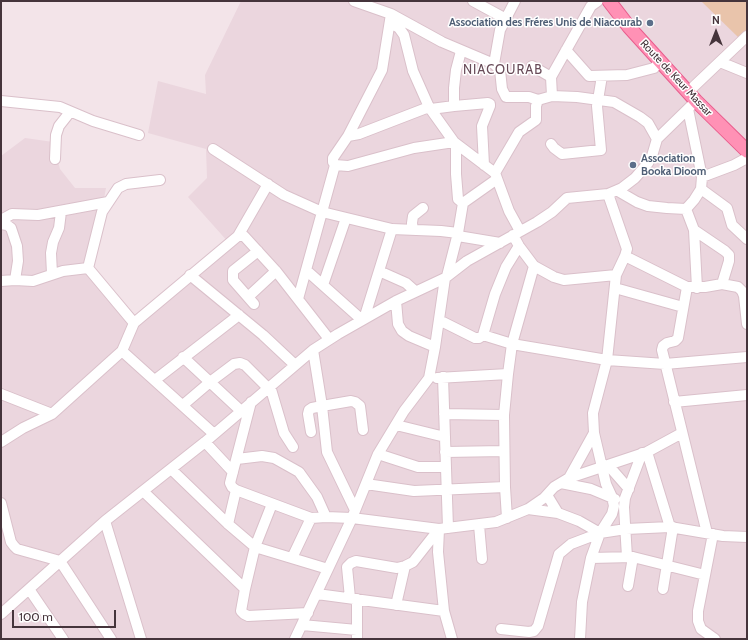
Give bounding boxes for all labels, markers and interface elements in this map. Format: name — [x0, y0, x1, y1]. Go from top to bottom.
north arrow — [696, 12, 736, 52]
text: N — [712, 13, 720, 27]
place label: Association des Fréres Unis de Niacourab — [449, 16, 642, 30]
marker: Association des Fréres Unis de Niacourab — [645, 18, 655, 28]
street label: Route de Keur Massar — [637, 37, 715, 119]
district label: NIACOURAB — [463, 62, 543, 78]
place label: Association Booka Dioom — [641, 152, 706, 178]
marker: Association Booka Dioom — [628, 160, 638, 170]
scale bar — [14, 602, 118, 628]
text: 100 m — [19, 609, 53, 624]

